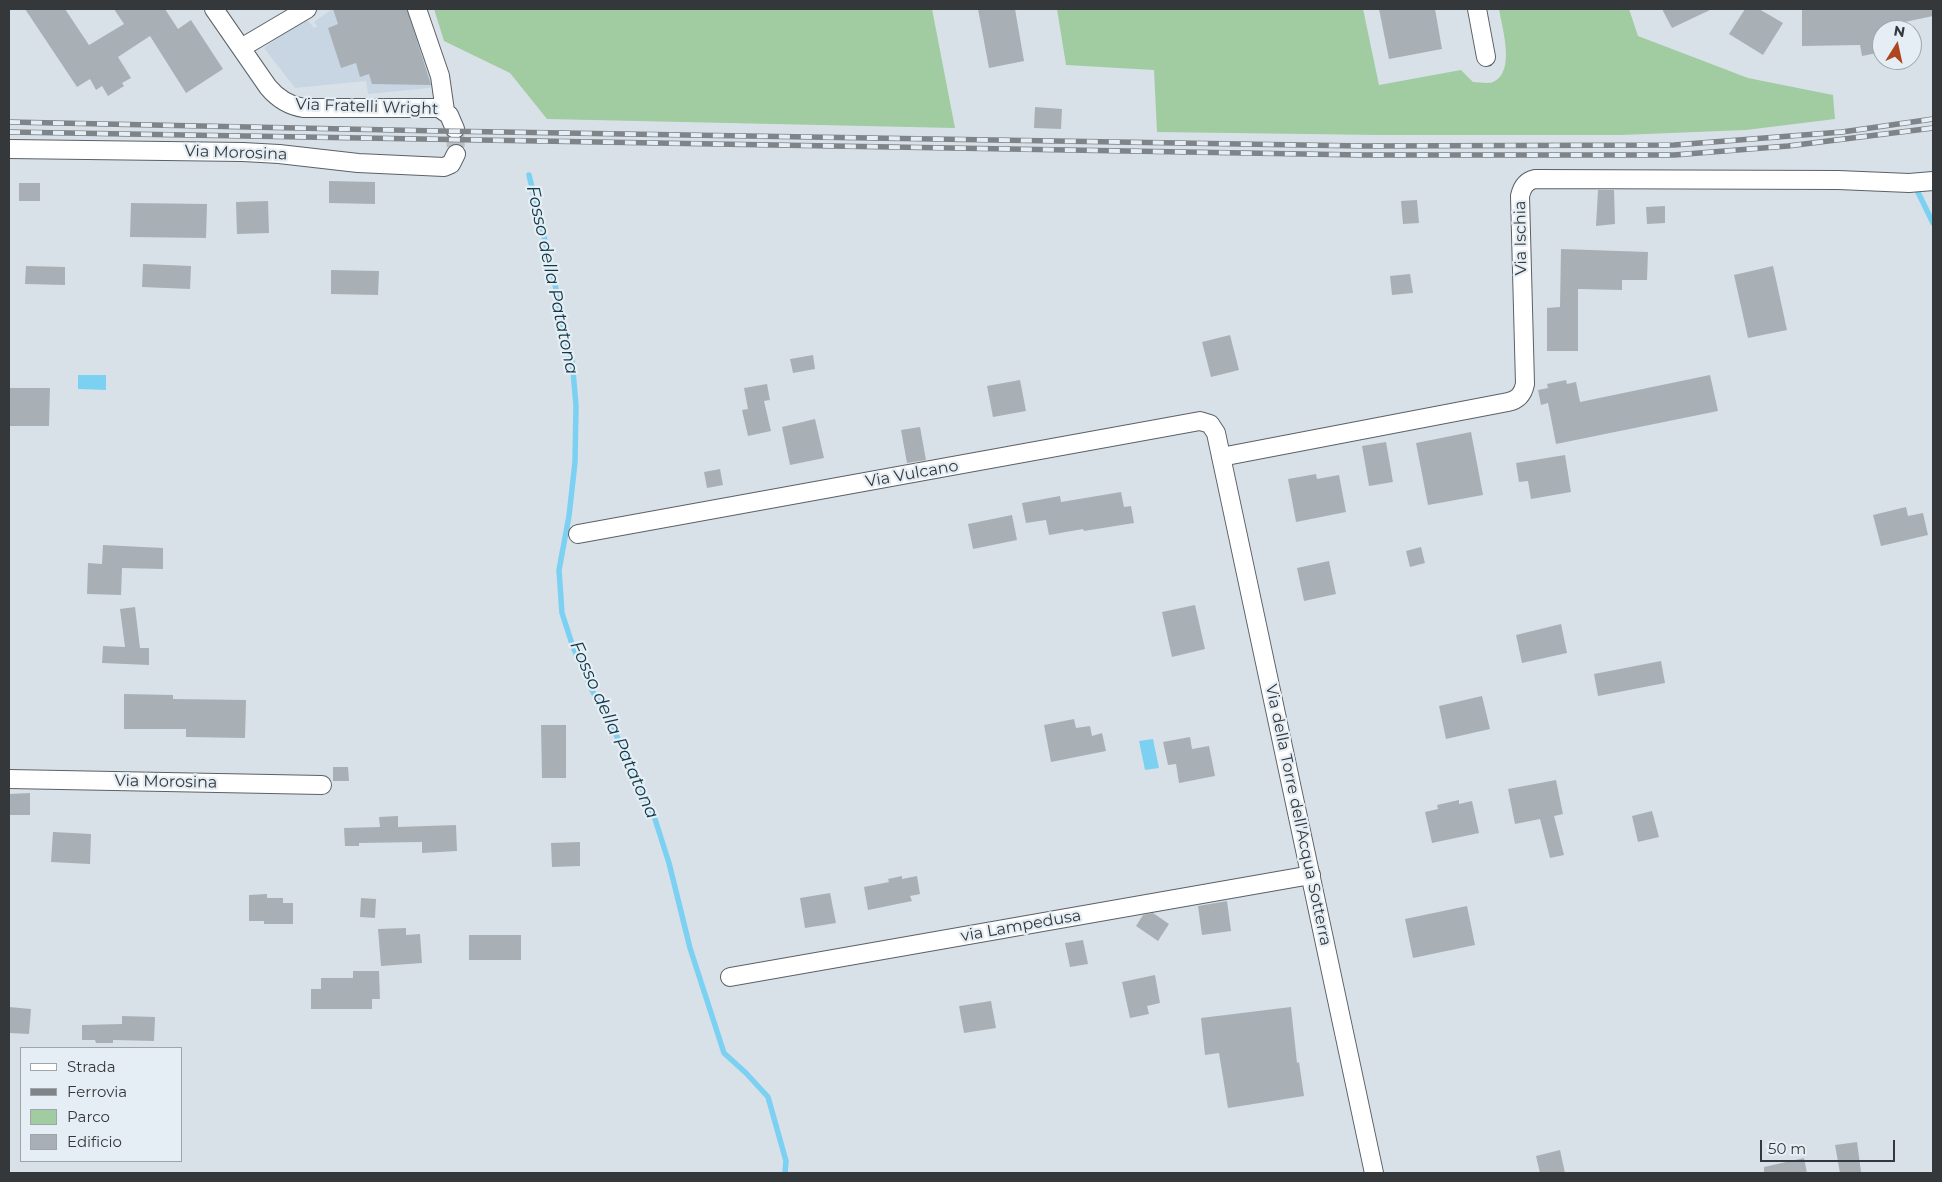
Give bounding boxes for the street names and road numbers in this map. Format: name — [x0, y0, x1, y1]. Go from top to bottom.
street label: Via Fratelli Wright — [295, 95, 439, 119]
street label: Via Morosina — [184, 142, 288, 164]
street label: Via Ischia — [1511, 200, 1531, 276]
street label: Via Vulcano — [864, 456, 960, 492]
street label: Via della Torre dell'Acqua Sotterra — [1261, 682, 1335, 948]
street label: Via Morosina — [114, 772, 218, 792]
street label: via Lampedusa — [959, 906, 1083, 946]

